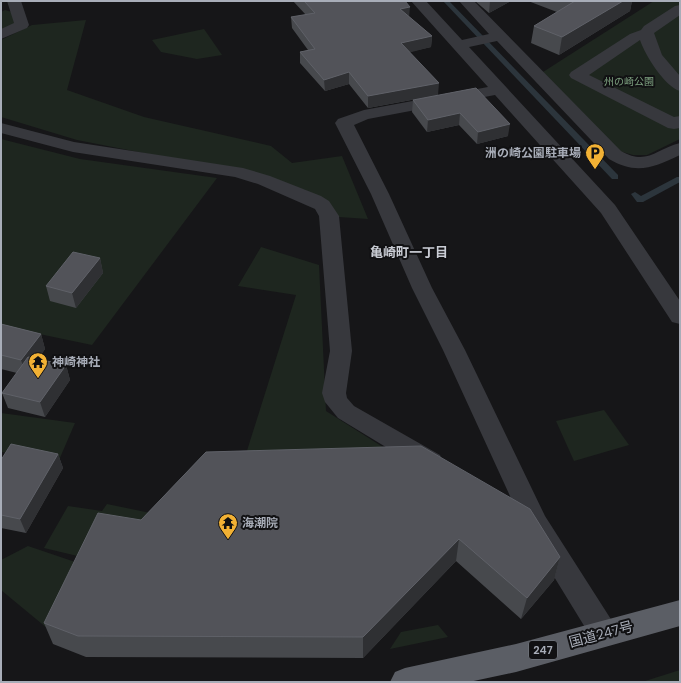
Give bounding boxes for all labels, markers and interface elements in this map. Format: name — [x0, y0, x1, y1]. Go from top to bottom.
park label: 州の崎公園 — [604, 75, 654, 88]
parking icon: 洲の崎公園駐車場 — [584, 142, 606, 170]
place label: 洲の崎公園駐車場 — [485, 145, 581, 161]
district label: 亀崎町一丁目 — [370, 244, 448, 261]
temple icon: 神崎神社 — [27, 351, 49, 379]
place label: 神崎神社 — [52, 354, 100, 370]
temple icon: 海潮院 — [217, 512, 239, 540]
place label: 海潮院 — [242, 515, 278, 531]
street label: 国道247号 — [567, 617, 635, 651]
road number: 247 — [529, 641, 557, 659]

